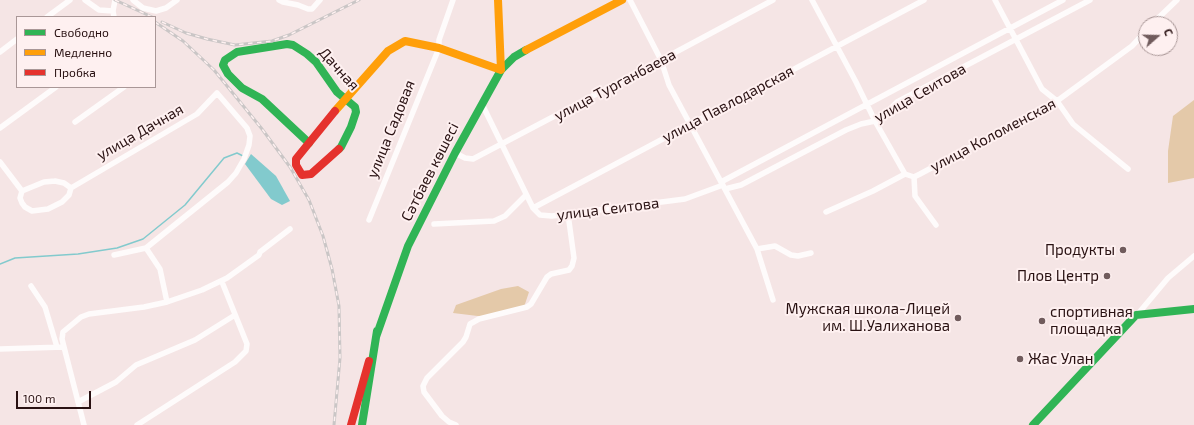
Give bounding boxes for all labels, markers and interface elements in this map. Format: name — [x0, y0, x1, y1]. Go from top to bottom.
legend — [16, 16, 156, 88]
north arrow — [1138, 16, 1178, 56]
text: Свободно — [54, 25, 109, 39]
text: С — [1162, 27, 1176, 37]
street label: Дачная — [315, 44, 363, 94]
text: Медленно — [54, 45, 112, 59]
street label: улица Турганбаева — [551, 45, 679, 125]
street label: улица Сеитова — [871, 59, 969, 127]
street label: улица Павлодарская — [659, 62, 797, 146]
text: Пробка — [54, 65, 96, 79]
street label: улица Садовая — [363, 77, 419, 181]
street label: улица Коломенская — [927, 94, 1059, 176]
street label: улица Дачная — [93, 100, 187, 164]
street label: Сәтбаев көшесі — [397, 120, 463, 224]
street label: улица Сеитова — [556, 194, 660, 224]
place label: Продукты — [1045, 241, 1115, 259]
marker: Продукты — [1118, 245, 1128, 255]
place label: Плов Центр — [1017, 267, 1099, 285]
marker: Плов Центр — [1102, 271, 1112, 281]
place label: Мужская школа-Лицей им. Ш.Уалиханова — [786, 300, 950, 335]
place label: спортивная площадка — [1050, 303, 1133, 338]
marker: Мужская школа-Лицей им. Ш.Уалиханова — [953, 313, 963, 323]
marker: спортивная площадка — [1037, 316, 1047, 326]
place label: Жас Улан — [1028, 350, 1093, 368]
marker: Жас Улан — [1015, 354, 1025, 364]
scale bar — [18, 383, 93, 409]
text: 100 m — [23, 391, 55, 405]

